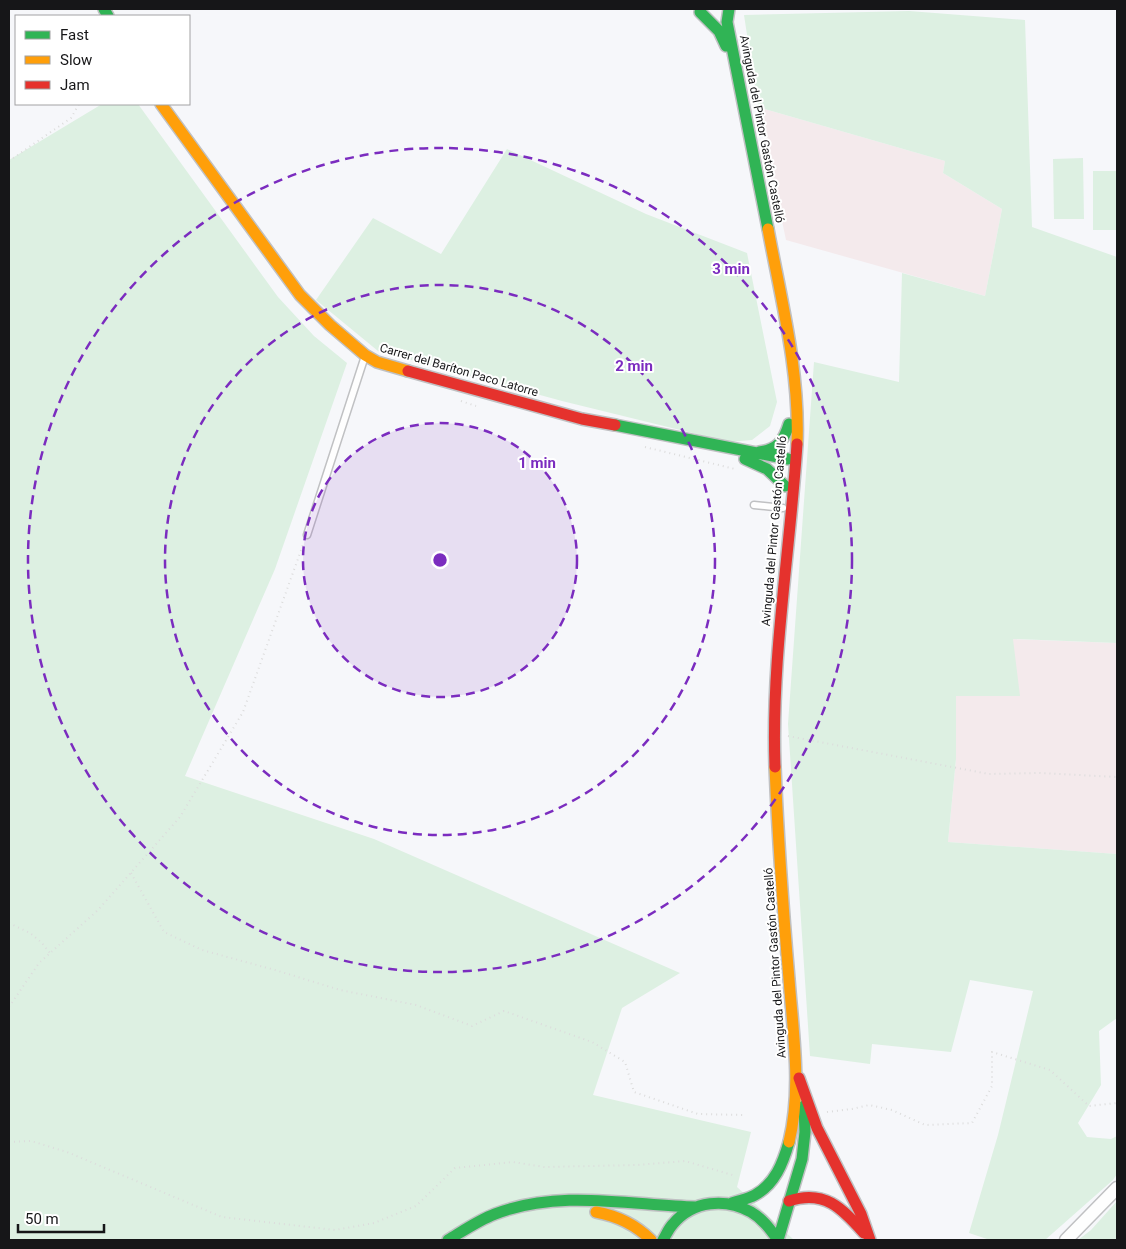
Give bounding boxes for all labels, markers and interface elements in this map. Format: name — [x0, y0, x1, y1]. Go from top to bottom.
legend — [15, 15, 190, 105]
text: Fast — [60, 26, 89, 44]
street label: Avinguda del Pintor Gastón Castelló — [737, 34, 787, 224]
text: Slow — [60, 51, 92, 69]
text: Jam — [60, 76, 90, 94]
text: 3 min — [712, 260, 750, 278]
street label: Carrer del Baríton Paco Latorre — [378, 341, 540, 399]
text: 2 min — [615, 357, 653, 375]
street label: Avinguda del Pintor Gastón Castelló — [759, 435, 789, 627]
text: 1 min — [518, 454, 556, 472]
centre of rings — [431, 551, 449, 569]
street label: Avinguda del Pintor Gastón Castelló — [761, 867, 789, 1059]
scale bar — [18, 1202, 104, 1234]
text: 50 m — [25, 1210, 59, 1228]

